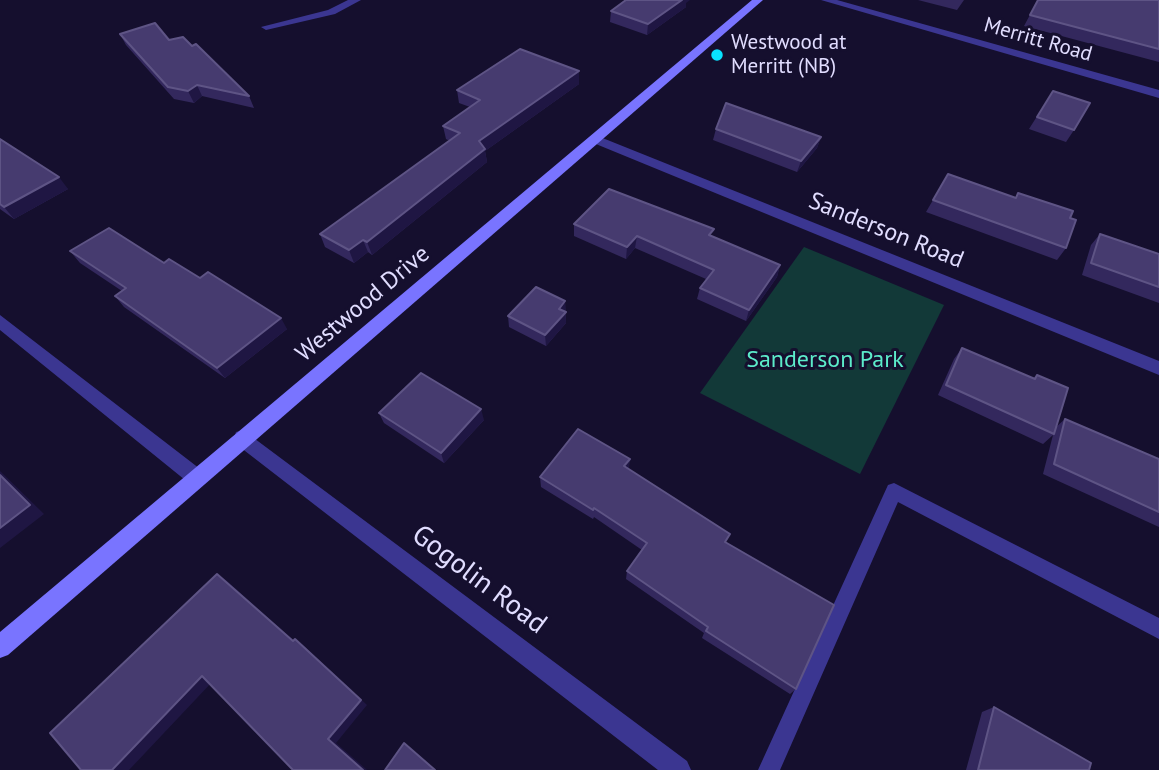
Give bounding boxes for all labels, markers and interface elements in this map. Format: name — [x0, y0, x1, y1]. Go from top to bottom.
street label: Merritt Road — [981, 13, 1095, 67]
place label: Westwood at Merritt (NB) — [731, 30, 846, 80]
marker: Westwood at Merritt (NB) — [709, 47, 725, 63]
street label: Sanderson Road — [804, 187, 968, 275]
street label: Westwood Drive — [290, 240, 436, 368]
park label: Sanderson Park — [746, 346, 904, 374]
street label: Gogolin Road — [405, 518, 553, 642]

